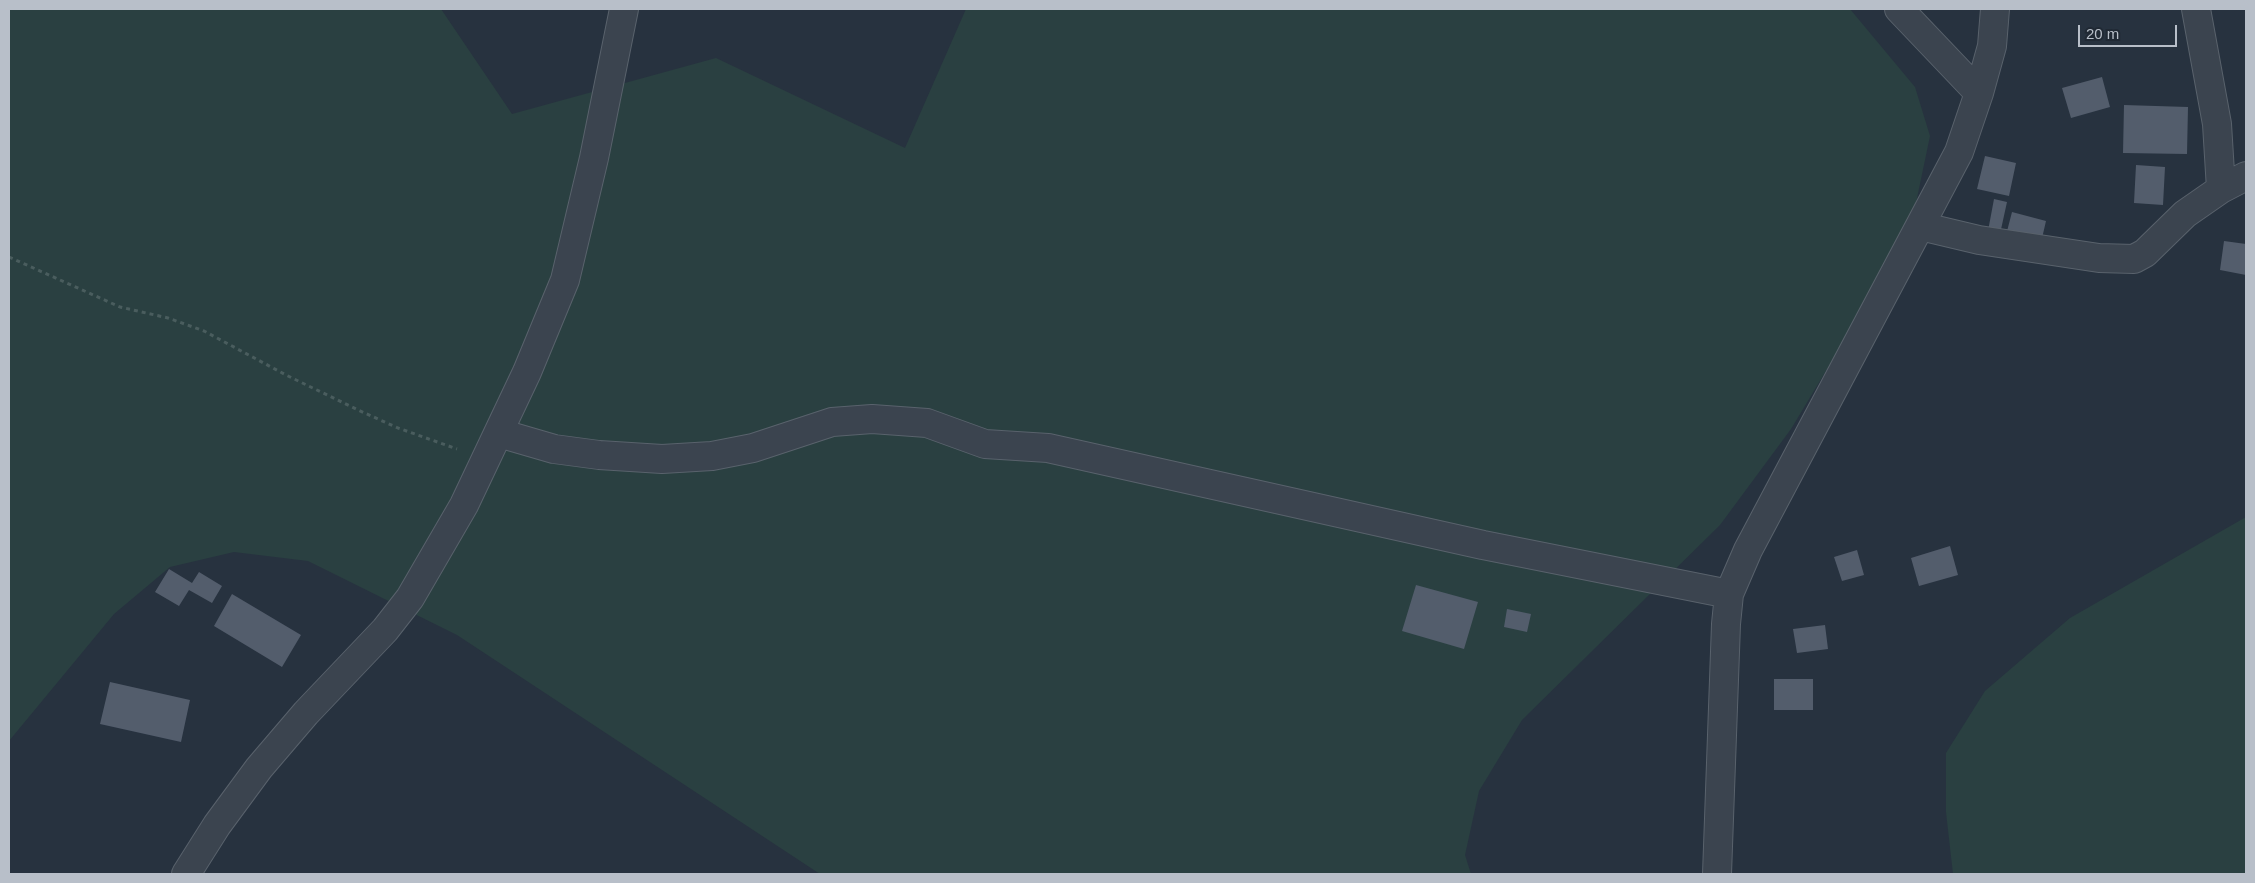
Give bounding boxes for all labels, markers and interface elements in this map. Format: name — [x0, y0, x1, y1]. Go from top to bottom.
scale bar — [2080, 15, 2179, 47]
text: 20 m — [2086, 25, 2119, 42]

